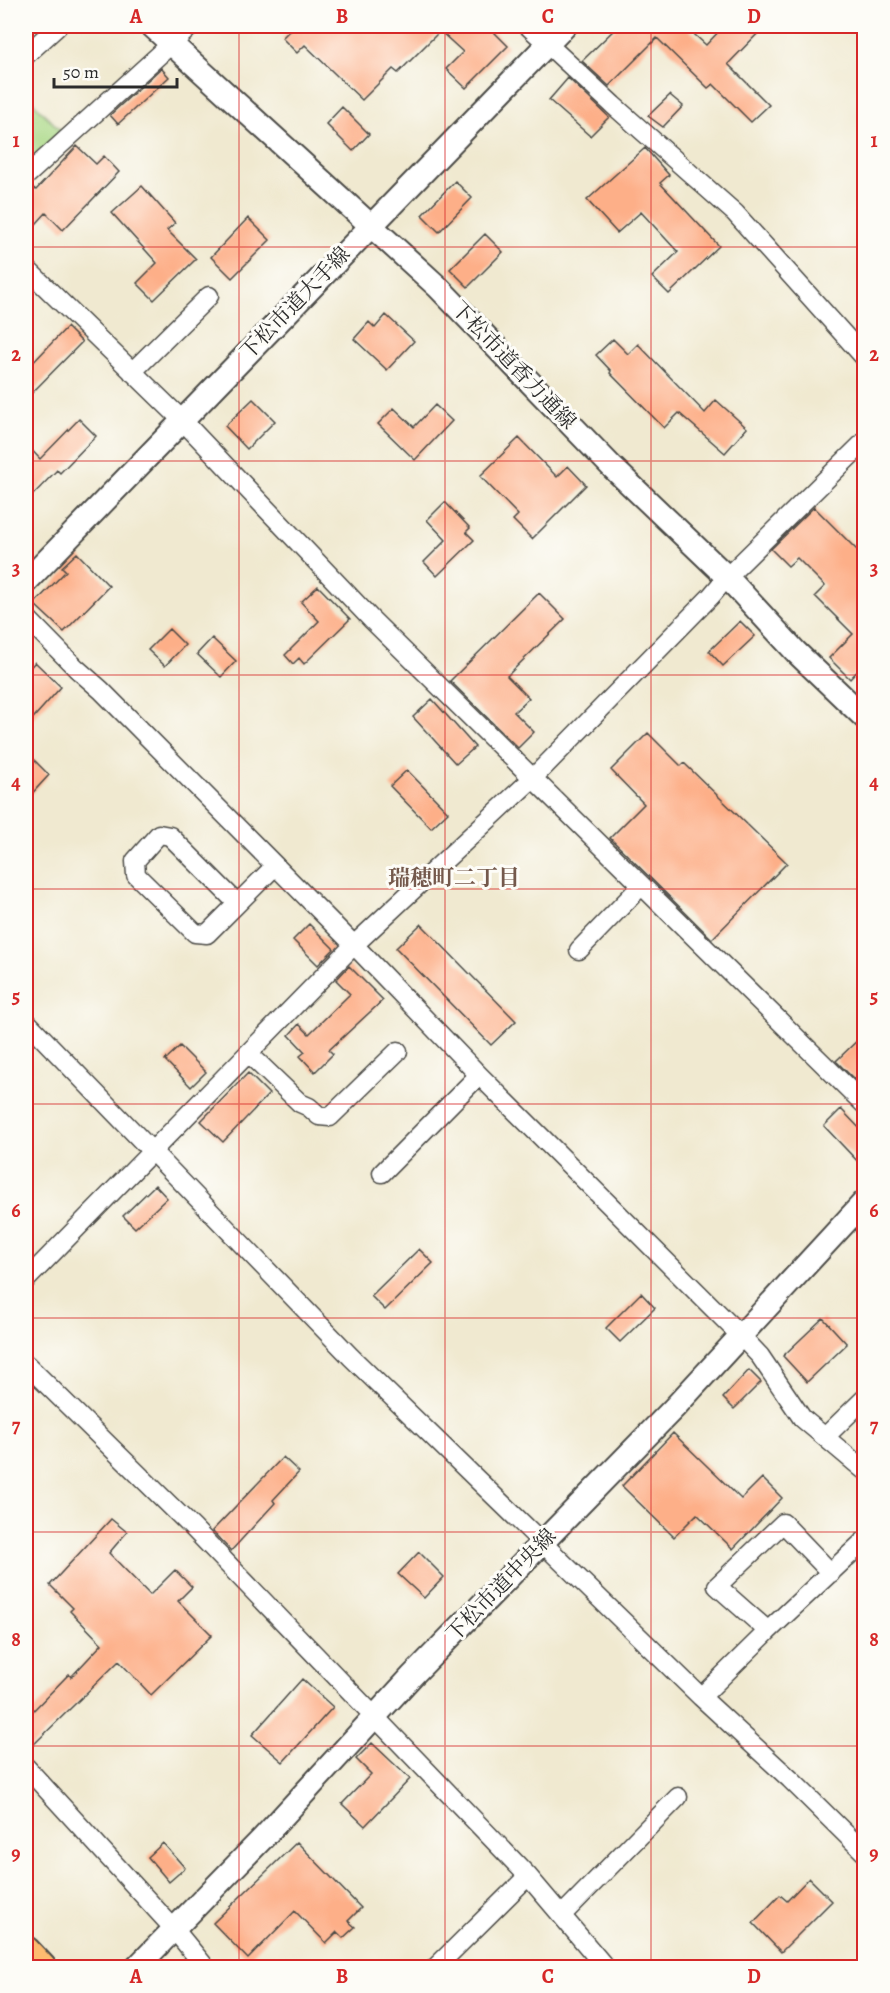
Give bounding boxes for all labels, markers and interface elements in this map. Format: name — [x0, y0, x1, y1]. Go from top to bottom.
text: A — [129, 3, 143, 30]
text: B — [336, 3, 348, 30]
text: C — [542, 3, 554, 30]
text: D — [747, 3, 761, 30]
scale bar — [54, 51, 177, 89]
text: 50 m — [63, 60, 99, 84]
text: 1 — [12, 127, 20, 154]
text: 1 — [870, 127, 878, 154]
street label: 下松市道大手線 — [234, 240, 356, 366]
street label: 下松市道香力通線 — [446, 295, 582, 435]
text: 2 — [11, 341, 21, 368]
text: 2 — [869, 341, 879, 368]
text: 3 — [12, 555, 20, 582]
text: 3 — [870, 555, 878, 582]
text: 4 — [11, 769, 21, 796]
text: 4 — [869, 769, 879, 796]
district label: 瑞穂町二丁目 — [388, 863, 520, 893]
text: 5 — [12, 983, 20, 1010]
text: 5 — [870, 983, 878, 1010]
text: 6 — [11, 1197, 21, 1224]
text: 6 — [869, 1197, 879, 1224]
text: 7 — [12, 1412, 21, 1439]
text: 7 — [870, 1412, 879, 1439]
street label: 下松市道中央線 — [440, 1522, 562, 1648]
text: 8 — [11, 1626, 21, 1653]
text: 8 — [869, 1626, 879, 1653]
text: 9 — [11, 1840, 21, 1867]
text: 9 — [869, 1840, 879, 1867]
text: A — [129, 1963, 143, 1990]
text: B — [336, 1963, 348, 1990]
text: C — [542, 1963, 554, 1990]
text: D — [747, 1963, 761, 1990]

